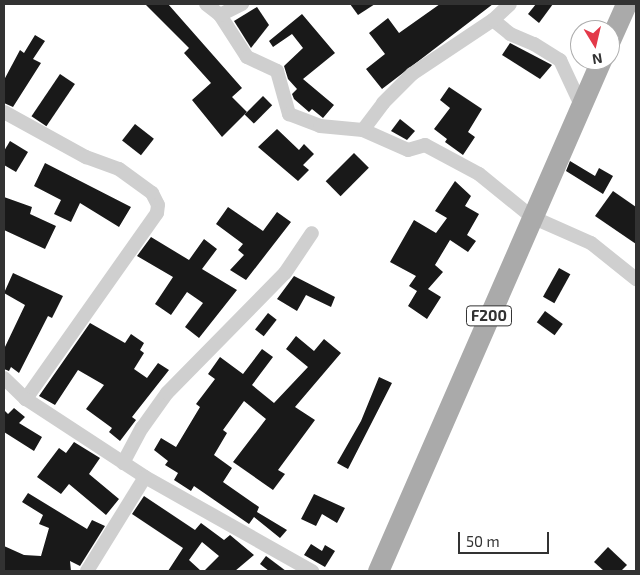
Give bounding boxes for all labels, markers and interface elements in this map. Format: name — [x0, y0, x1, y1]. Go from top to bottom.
north arrow — [570, 20, 620, 70]
text: N — [591, 50, 604, 69]
road number: F200 — [465, 304, 513, 328]
scale bar — [460, 522, 551, 554]
text: 50 m — [466, 532, 500, 550]

